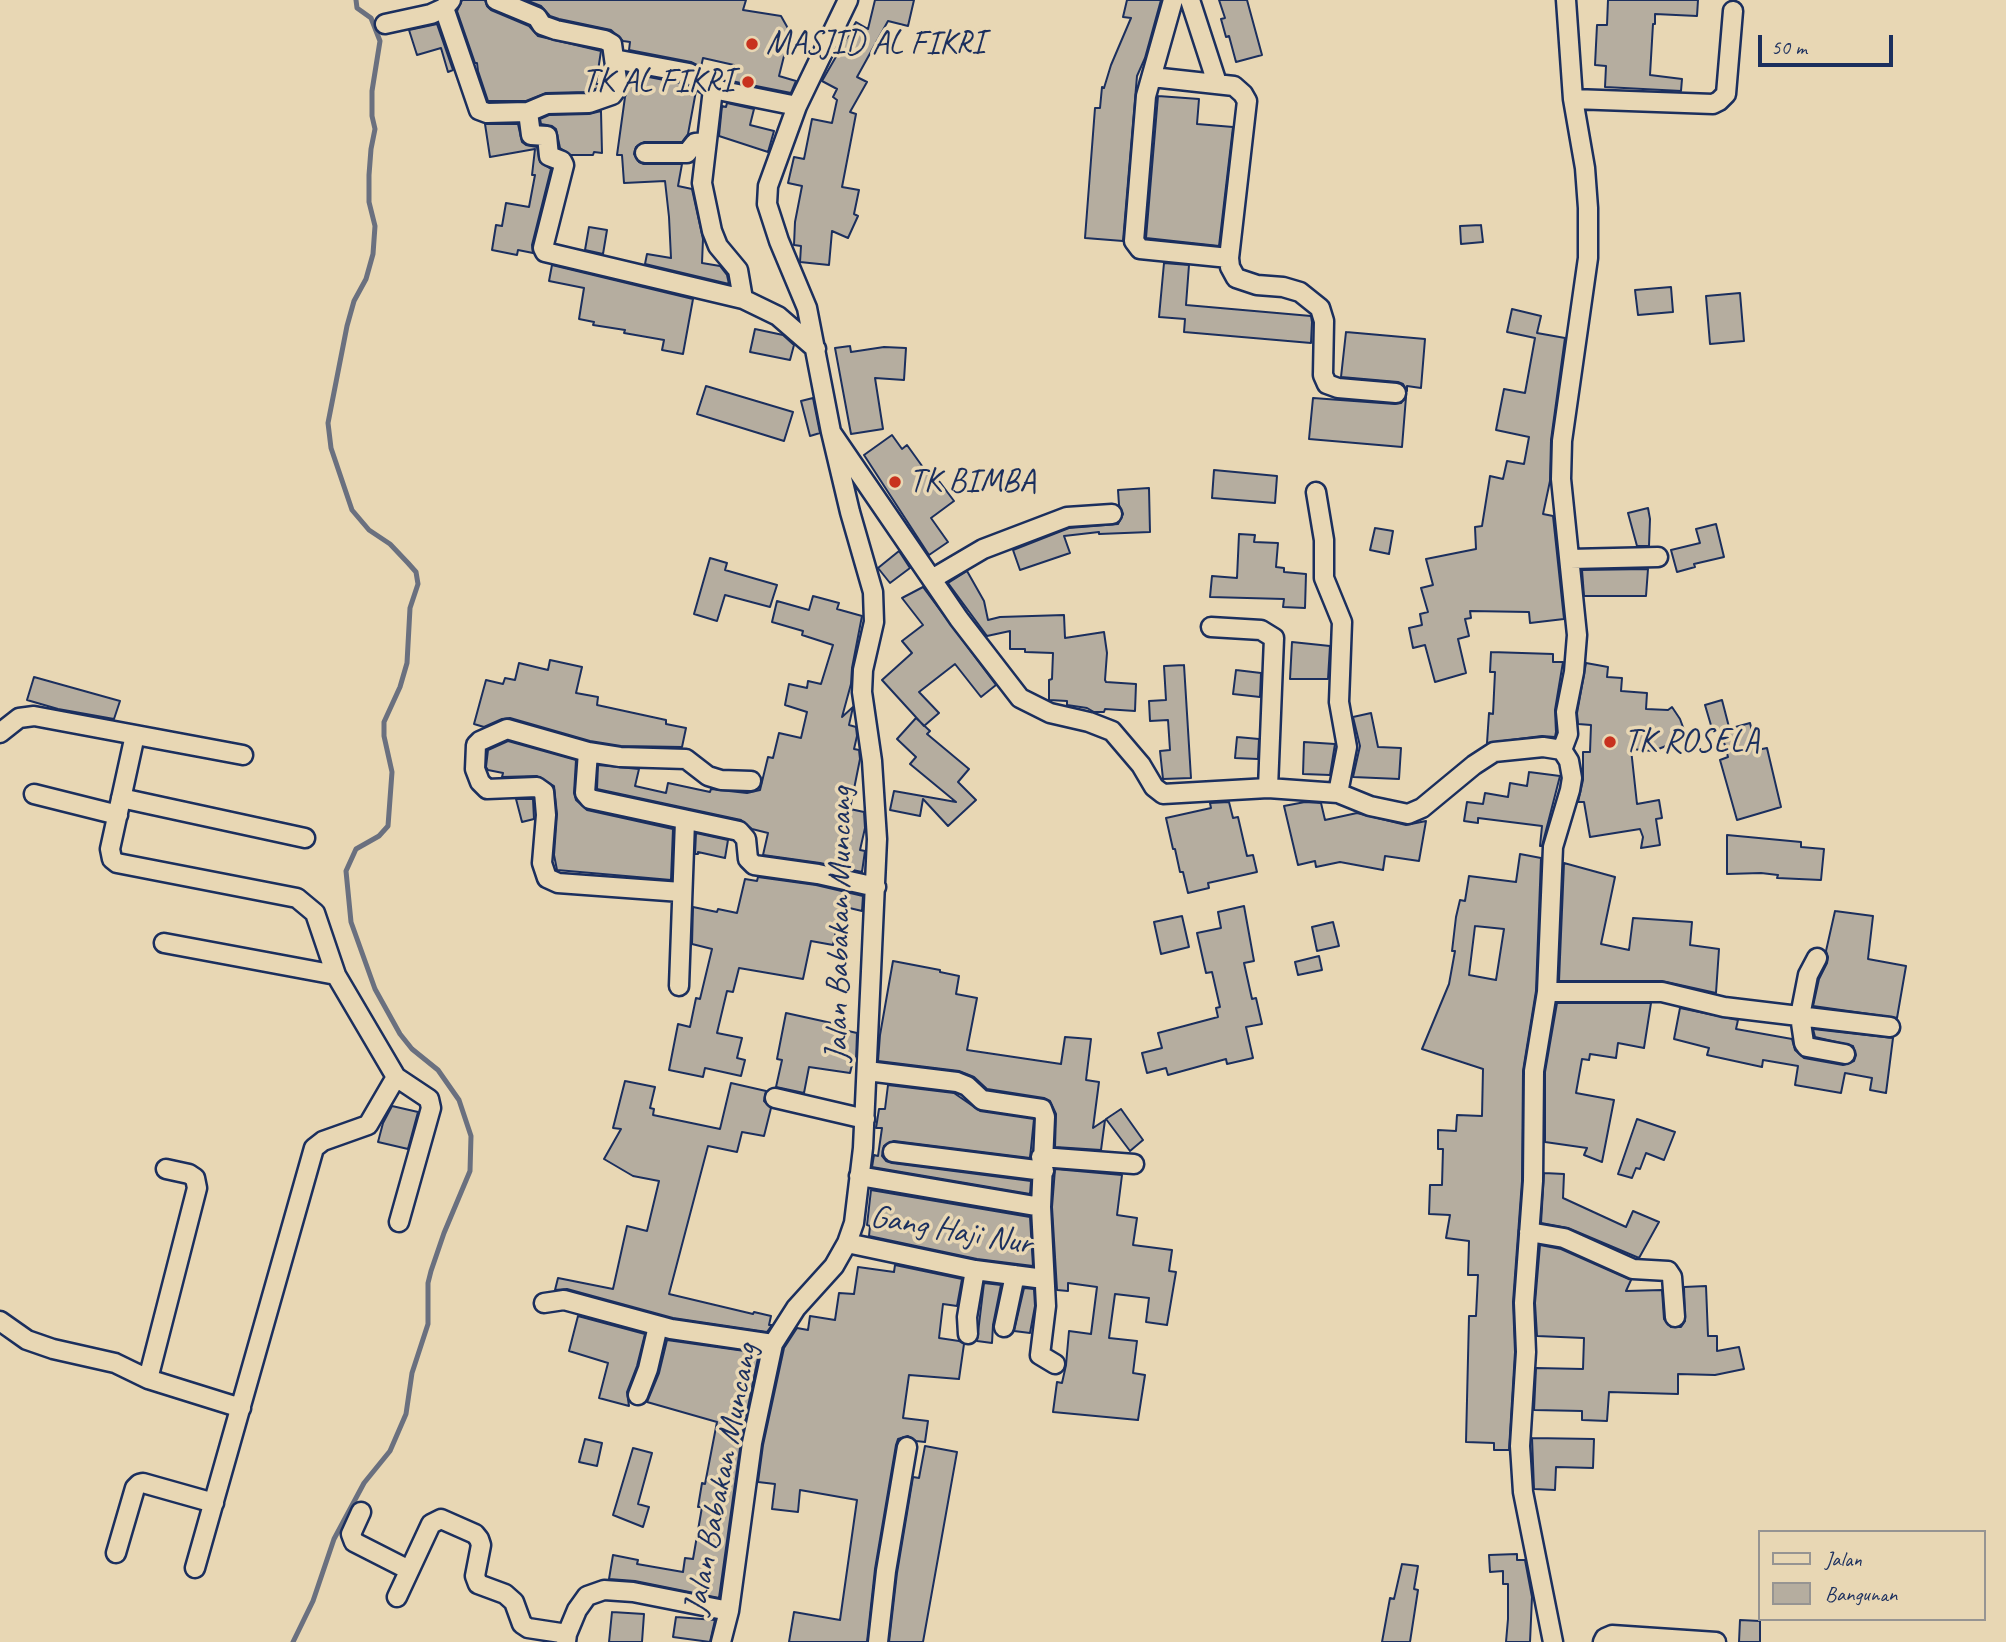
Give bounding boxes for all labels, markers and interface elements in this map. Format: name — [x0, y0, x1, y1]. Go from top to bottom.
scale bar — [1761, 21, 1896, 65]
place label: MASJID AL FIKRI — [766, 24, 985, 64]
text: 50 m — [1771, 34, 1807, 60]
marker: MASJID AL FIKRI — [744, 36, 760, 52]
place label: TK AL FIKRI — [582, 62, 734, 102]
marker: TK AL FIKRI — [740, 74, 756, 90]
place label: TK BIMBA — [909, 462, 1035, 502]
marker: TK BIMBA — [887, 474, 903, 490]
place label: TK ROSELA — [1624, 722, 1759, 762]
marker: TK ROSELA — [1602, 734, 1618, 750]
street label: Jalan Babakan Muncang — [818, 786, 862, 1062]
street label: Gang Haji Nur — [867, 1197, 1035, 1265]
street label: Jalan Babakan Muncang — [676, 1340, 768, 1618]
legend — [1758, 1530, 1985, 1621]
text: Jalan — [1825, 1546, 1862, 1572]
text: Bangunan — [1825, 1581, 1897, 1607]

